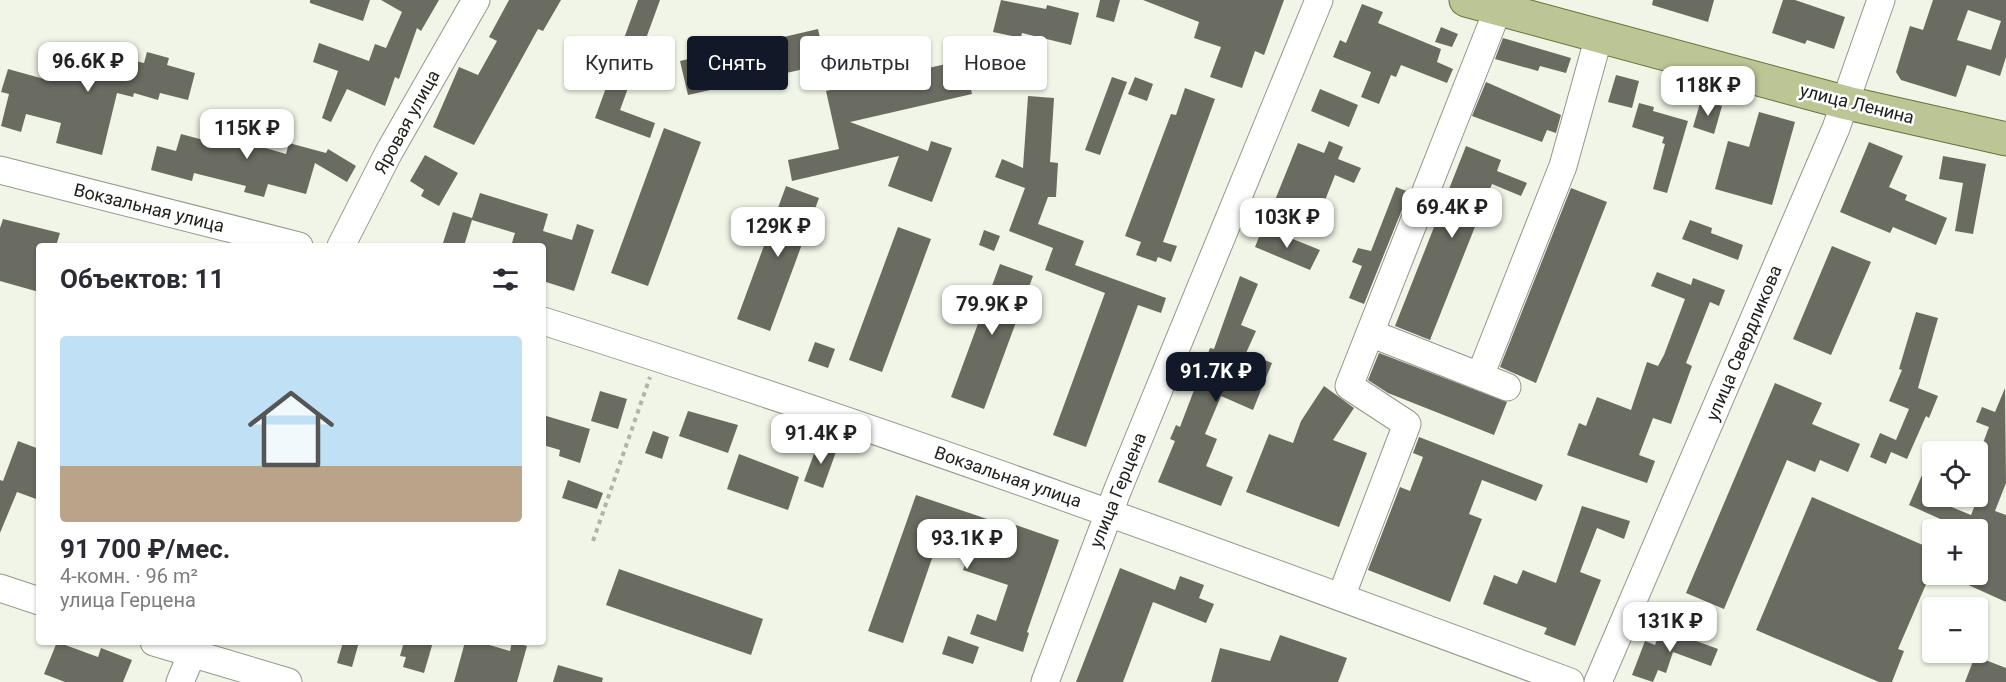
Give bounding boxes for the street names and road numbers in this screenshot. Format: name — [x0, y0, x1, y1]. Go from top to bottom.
street label: Яровая улица — [369, 66, 444, 177]
street label: улица Ленина — [1798, 79, 1916, 128]
street label: Вокзальная улица — [72, 179, 226, 236]
street label: улица Свердликова — [1701, 262, 1786, 424]
street label: улица Герцена — [1085, 429, 1150, 550]
street label: Вокзальная улица — [932, 441, 1085, 512]

